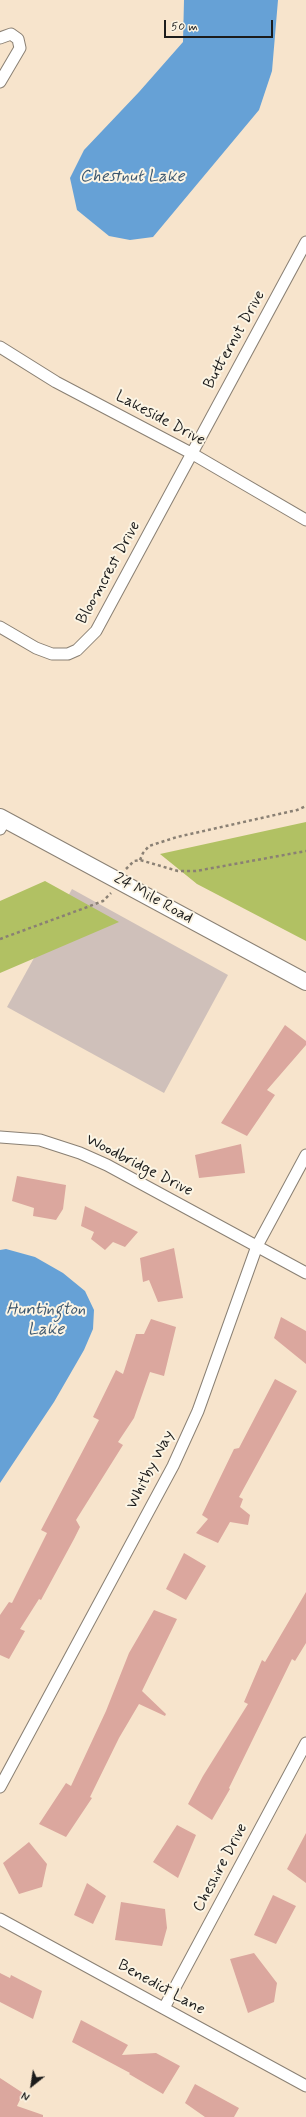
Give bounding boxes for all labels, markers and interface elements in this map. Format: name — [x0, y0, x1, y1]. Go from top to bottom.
scale bar — [166, 12, 275, 38]
text: 50 m — [171, 19, 198, 35]
water label: Chestnut Lake — [80, 167, 184, 187]
street label: Butternut Drive — [200, 287, 270, 393]
street label: Lakeside Drive — [112, 387, 208, 451]
street label: Bloomcrest Drive — [73, 518, 145, 628]
street label: 24 Mile Road — [110, 869, 196, 929]
street label: Woodbridge Drive — [82, 1131, 196, 1201]
water label: Huntington Lake — [6, 1300, 86, 1340]
street label: Whitby Way — [123, 1427, 179, 1513]
street label: Cheshire Drive — [190, 1820, 252, 1916]
street label: Benedict Lane — [114, 1956, 208, 2020]
north arrow — [12, 2065, 52, 2105]
text: N — [19, 2088, 33, 2103]

